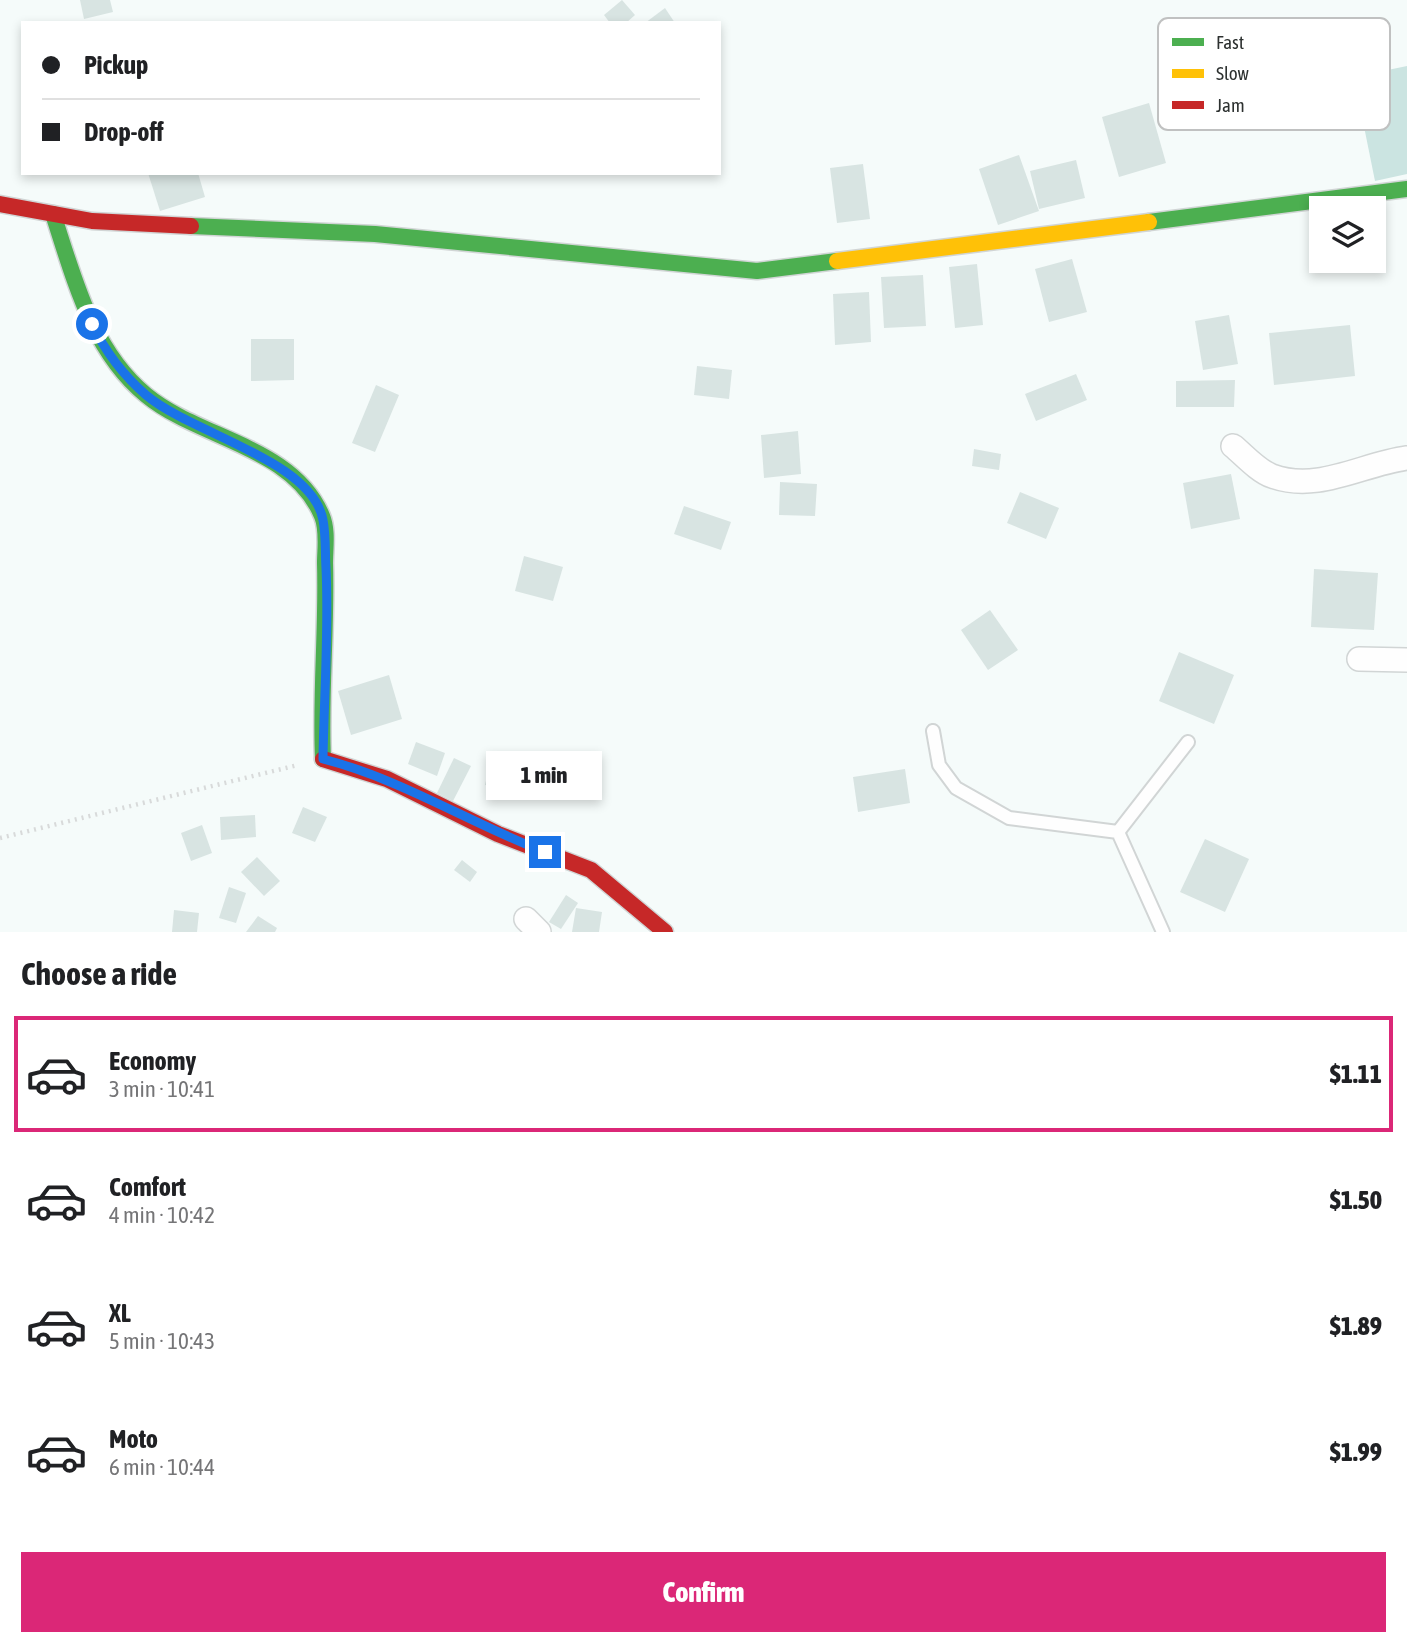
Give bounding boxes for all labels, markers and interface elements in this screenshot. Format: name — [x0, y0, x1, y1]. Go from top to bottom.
legend — [1158, 18, 1390, 130]
text: Fast — [1216, 31, 1244, 53]
text: Pickup — [84, 50, 148, 80]
text: Slow — [1216, 62, 1250, 84]
text: Jam — [1216, 94, 1245, 116]
text: Drop-off — [84, 117, 164, 147]
map controls — [1309, 196, 1386, 273]
button: layers — [1309, 196, 1386, 273]
route start — [76, 308, 108, 340]
callout: 1 min — [487, 750, 603, 800]
text: 1 min — [521, 762, 567, 788]
route end — [529, 836, 561, 868]
text: Choose a ride — [21, 955, 177, 992]
icon: car — [25, 1043, 88, 1106]
text: Economy — [109, 1046, 196, 1076]
text: $1.11 — [1330, 1059, 1382, 1089]
text: 3 min · 10:41 — [109, 1076, 215, 1102]
icon: car — [25, 1169, 88, 1232]
text: Comfort — [109, 1172, 186, 1202]
text: $1.50 — [1330, 1185, 1382, 1215]
text: 4 min · 10:42 — [109, 1202, 215, 1228]
icon: car — [25, 1295, 88, 1358]
text: XL — [109, 1298, 131, 1328]
text: $1.89 — [1330, 1311, 1382, 1341]
text: 5 min · 10:43 — [109, 1328, 215, 1354]
icon: car — [25, 1421, 88, 1484]
text: Moto — [109, 1424, 158, 1454]
text: $1.99 — [1330, 1437, 1382, 1467]
text: 6 min · 10:44 — [109, 1454, 215, 1480]
button: Confirm — [21, 1552, 1386, 1632]

